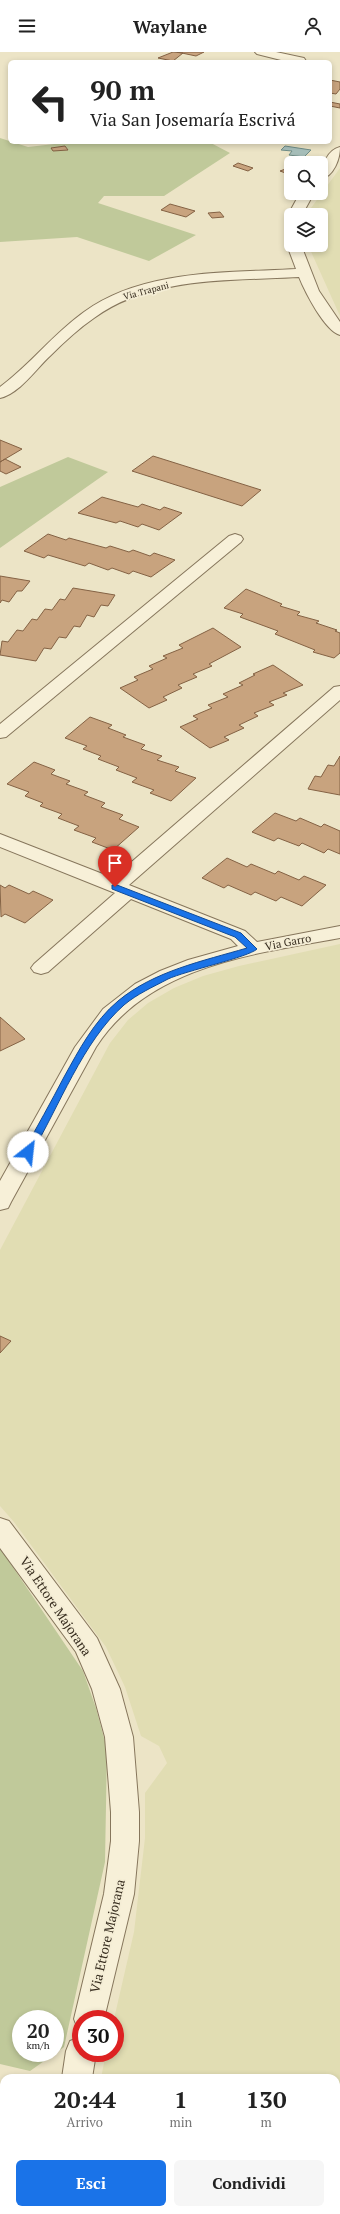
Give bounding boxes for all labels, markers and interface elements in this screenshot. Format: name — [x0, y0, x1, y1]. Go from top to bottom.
text: Waylane — [133, 14, 207, 38]
icon: menu — [16, 15, 38, 37]
icon: person — [302, 15, 324, 37]
text: 90 m — [90, 71, 155, 108]
icon: left — [24, 76, 76, 128]
text: Via San Josemaría Escrivá — [90, 107, 296, 131]
map controls — [284, 156, 328, 252]
button: search — [284, 156, 328, 200]
button: layers — [284, 208, 328, 252]
street label: Via Trapani — [122, 279, 170, 303]
pin — [98, 846, 132, 887]
icon: arrive — [104, 852, 126, 874]
street label: Via Garro — [264, 931, 312, 953]
position arrow — [7, 1131, 49, 1173]
street label: Via Ettore Majorana — [16, 1553, 96, 1660]
street label: Via Ettore Majorana — [85, 1877, 129, 1995]
speed limit sign: 30 — [72, 2010, 124, 2062]
text: 20 — [27, 2017, 49, 2044]
text: km/h — [26, 2039, 50, 2052]
text: 20:44 — [53, 2083, 116, 2115]
text: 1 — [174, 2083, 188, 2115]
text: 130 — [246, 2083, 286, 2115]
text: Arrivo — [67, 2113, 103, 2131]
text: min — [169, 2113, 192, 2131]
text: m — [261, 2113, 272, 2131]
button: Esci — [16, 2160, 166, 2206]
button: Condividi — [174, 2160, 324, 2206]

